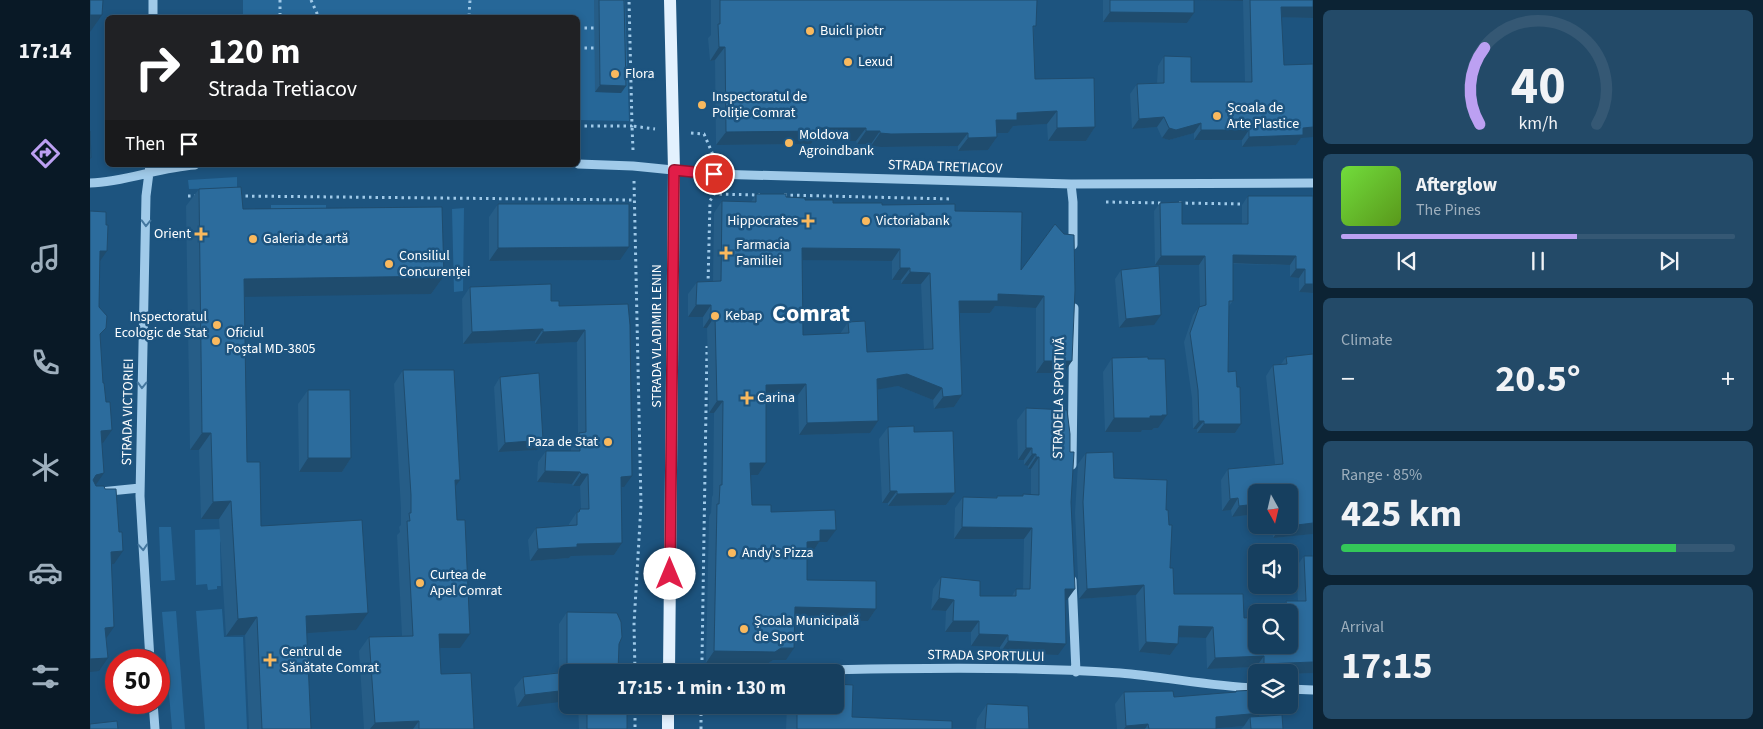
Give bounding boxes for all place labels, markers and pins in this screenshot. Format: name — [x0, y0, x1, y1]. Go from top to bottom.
place label: Buicli piotr — [820, 21, 884, 41]
marker: Buicli piotr — [804, 25, 816, 37]
place label: Lexud — [858, 52, 893, 72]
marker: Lexud — [842, 56, 854, 68]
place label: Flora — [625, 64, 655, 84]
marker: Flora — [609, 68, 621, 80]
place label: Inspectoratul de Poliție Comrat — [712, 87, 807, 123]
place label: Școala de Arte Plastice — [1227, 98, 1299, 134]
marker: Inspectoratul de Poliție Comrat — [696, 99, 708, 111]
marker: Școala de Arte Plastice — [1211, 110, 1223, 122]
place label: Moldova Agroindbank — [799, 125, 874, 161]
marker: Moldova Agroindbank — [783, 137, 795, 149]
pin — [693, 153, 735, 195]
place label: Hippocrates — [727, 211, 798, 231]
place label: Victoriabank — [876, 211, 950, 231]
marker: Hippocrates — [802, 215, 814, 227]
marker: Victoriabank — [860, 215, 872, 227]
place label: Orient — [154, 224, 191, 244]
marker: Orient — [195, 228, 207, 240]
place label: Galeria de artă — [263, 229, 348, 249]
marker: Galeria de artă — [247, 233, 259, 245]
place label: Farmacia Familiei — [736, 235, 790, 271]
place label: Consiliul Concurenței — [399, 246, 471, 282]
marker: Farmacia Familiei — [720, 247, 732, 259]
marker: Consiliul Concurenței — [383, 258, 395, 270]
place label: Kebap — [725, 306, 763, 326]
place label: Inspectoratul Ecologic de Stat — [115, 307, 207, 343]
marker: Kebap — [709, 310, 721, 322]
marker: Inspectoratul Ecologic de Stat — [211, 319, 223, 331]
place label: Oficiul Poștal MD-3805 — [226, 323, 316, 359]
marker: Oficiul Poștal MD-3805 — [210, 335, 222, 347]
place label: Carina — [757, 388, 795, 408]
marker: Carina — [741, 392, 753, 404]
place label: Paza de Stat — [527, 432, 598, 452]
marker: Paza de Stat — [602, 436, 614, 448]
place label: Andy's Pizza — [742, 543, 813, 563]
marker: Andy's Pizza — [726, 547, 738, 559]
place label: Curtea de Apel Comrat — [430, 565, 502, 601]
marker: Curtea de Apel Comrat — [414, 577, 426, 589]
place label: Școala Municipală de Sport — [754, 611, 859, 647]
marker: Școala Municipală de Sport — [738, 623, 750, 635]
place label: Centrul de Sănătate Comrat — [281, 642, 379, 678]
marker: Centrul de Sănătate Comrat — [263, 653, 277, 667]

